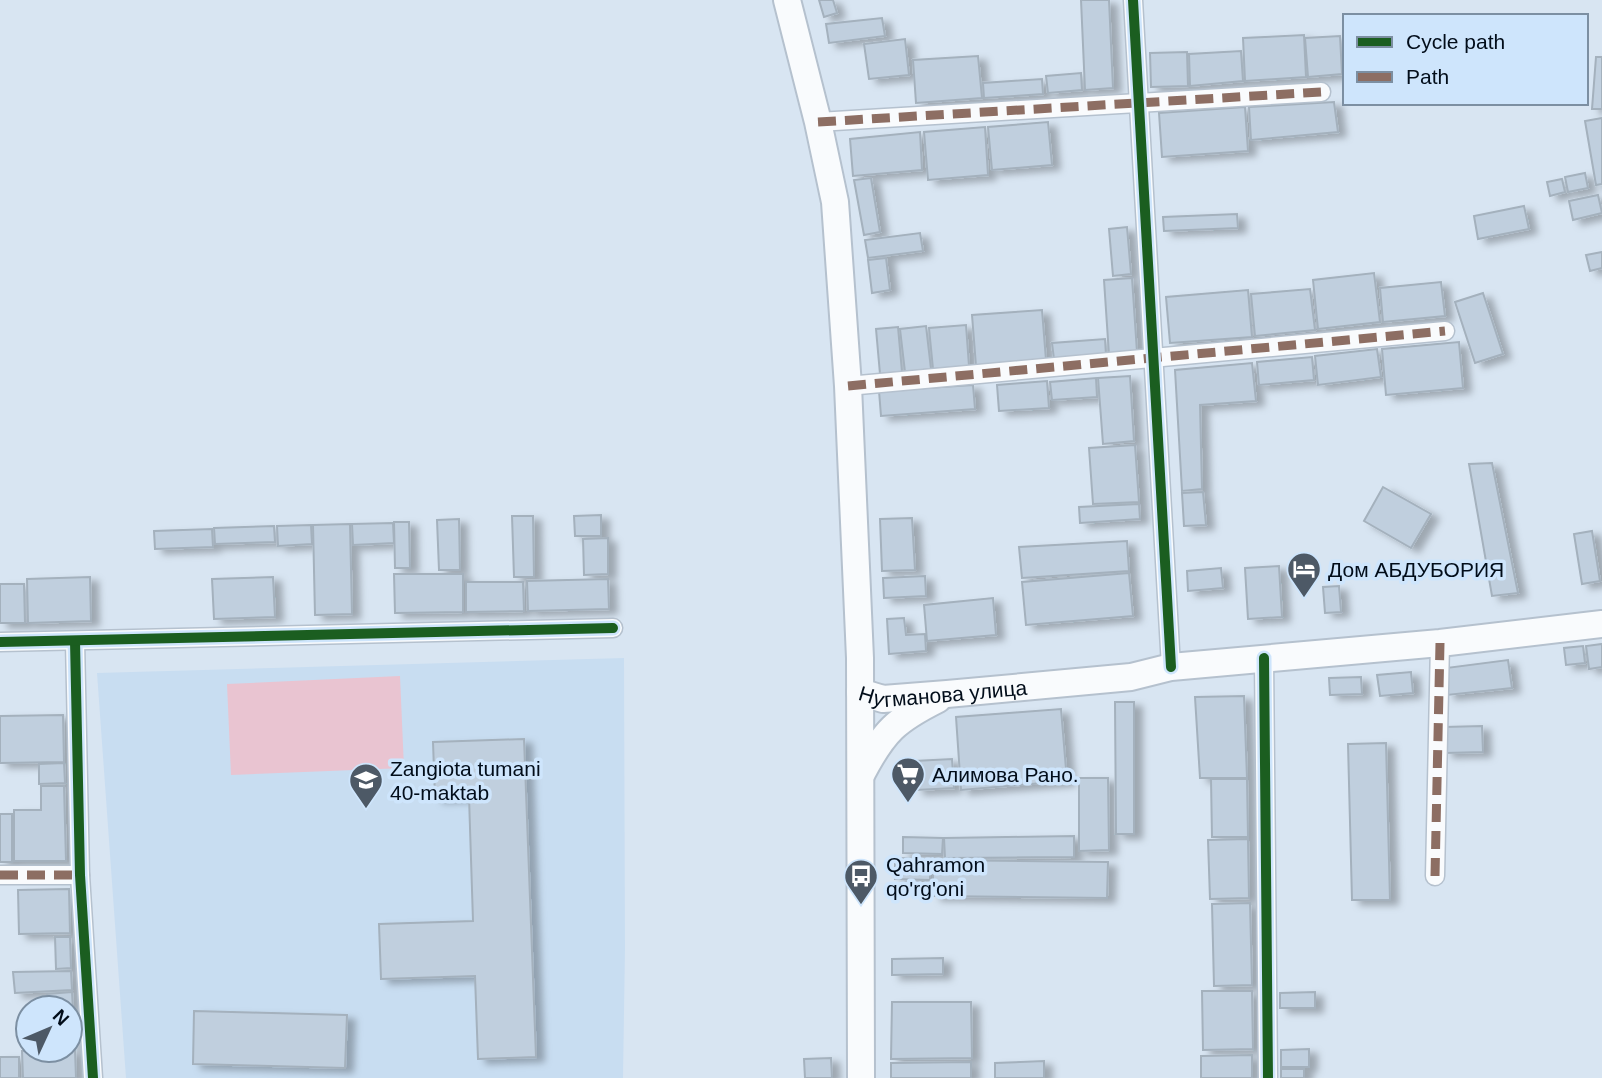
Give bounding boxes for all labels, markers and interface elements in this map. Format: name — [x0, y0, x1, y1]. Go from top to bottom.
legend — [1343, 14, 1588, 105]
text: Cycle path — [1406, 30, 1505, 53]
text: Path — [1406, 65, 1449, 88]
hotel icon: Дом АБДУБОРИЯ — [1285, 550, 1323, 599]
place label: Дом АБДУБОРИЯ — [1328, 558, 1504, 581]
street label: Нугманова улица — [856, 675, 1028, 710]
supermarket icon: Алимова Рано. — [889, 755, 927, 804]
place label: Zangiota tumani 40-maktab — [390, 757, 541, 804]
school or university icon: Zangiota tumani 40-maktab — [347, 761, 385, 810]
place label: Алимова Рано. — [932, 763, 1079, 786]
place label: Qahramon qo'rg'oni — [886, 853, 985, 900]
bus stop icon: Qahramon qo'rg'oni — [842, 857, 880, 906]
north arrow — [14, 994, 84, 1064]
text: N — [49, 1005, 73, 1030]

